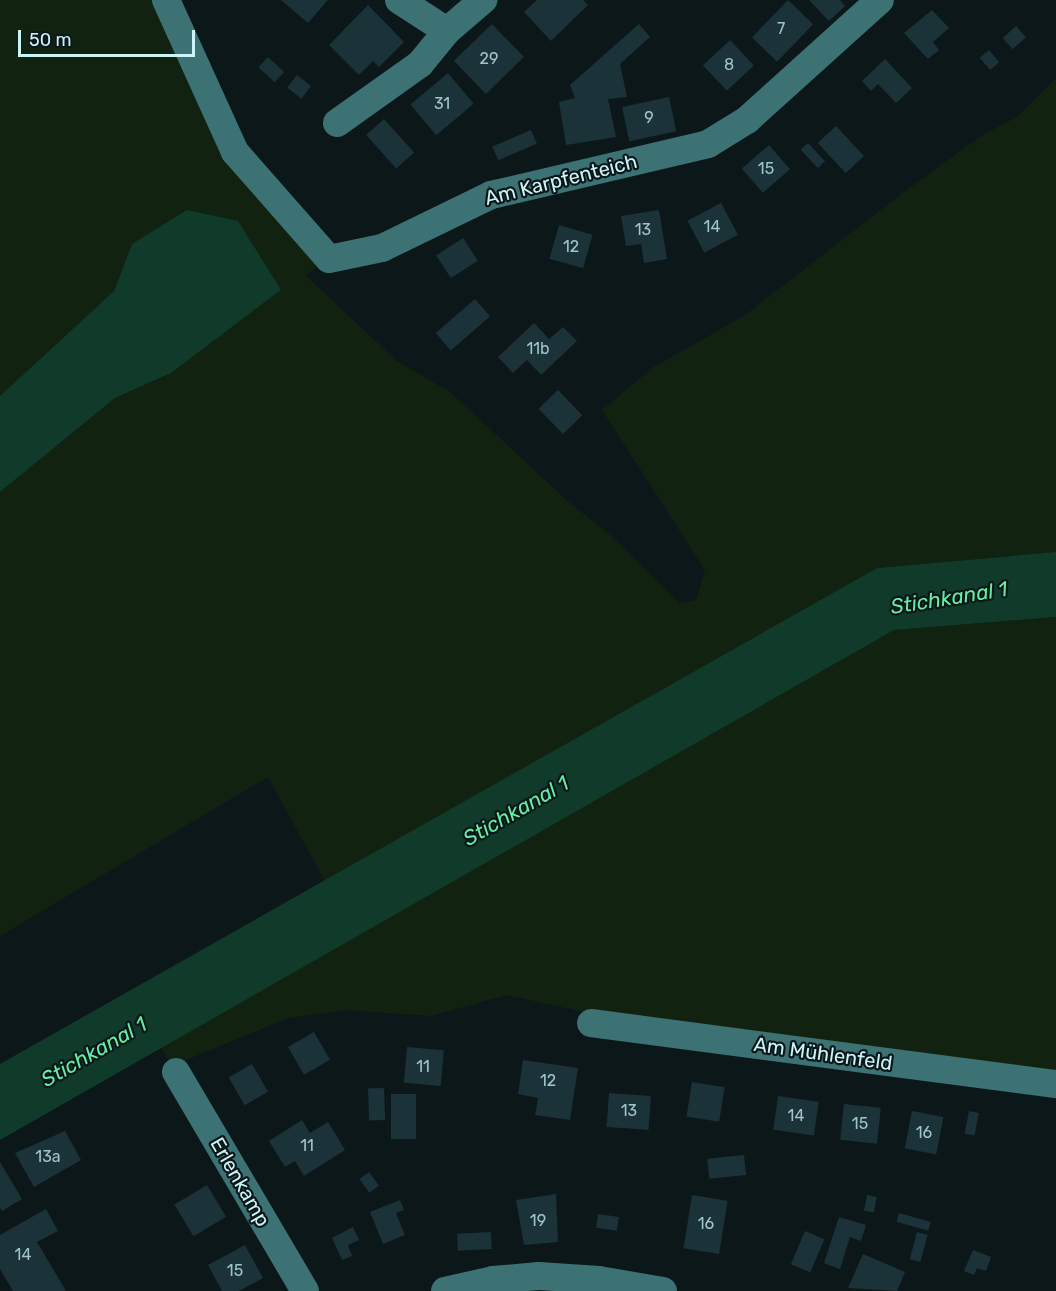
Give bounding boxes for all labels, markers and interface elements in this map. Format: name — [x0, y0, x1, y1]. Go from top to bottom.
scale bar — [21, 18, 198, 56]
house number: 7 — [777, 19, 785, 39]
text: 50 m — [29, 29, 72, 51]
house number: 29 — [480, 49, 498, 69]
house number: 8 — [724, 55, 734, 75]
house number: 31 — [434, 94, 450, 114]
house number: 9 — [644, 108, 654, 128]
street label: Am Karpfenteich — [482, 149, 640, 211]
house number: 15 — [758, 159, 774, 179]
house number: 14 — [704, 217, 720, 237]
house number: 13 — [635, 220, 651, 240]
house number: 12 — [563, 237, 579, 257]
house number: 11b — [526, 339, 550, 359]
water label: Stichkanal 1 — [889, 576, 1009, 620]
water label: Stichkanal 1 — [459, 771, 573, 851]
water label: Stichkanal 1 — [37, 1012, 151, 1092]
street label: Am Mühlenfeld — [752, 1032, 894, 1076]
house number: 11 — [416, 1057, 430, 1077]
house number: 12 — [540, 1071, 556, 1091]
house number: 13 — [621, 1101, 637, 1121]
house number: 14 — [788, 1106, 804, 1126]
house number: 15 — [852, 1114, 868, 1134]
house number: 16 — [916, 1123, 932, 1143]
street label: Erlenkamp — [205, 1133, 275, 1231]
house number: 11 — [300, 1136, 314, 1156]
house number: 13a — [35, 1147, 61, 1167]
house number: 19 — [530, 1211, 546, 1231]
house number: 16 — [698, 1214, 714, 1234]
house number: 14 — [15, 1245, 31, 1265]
house number: 15 — [227, 1261, 243, 1281]

